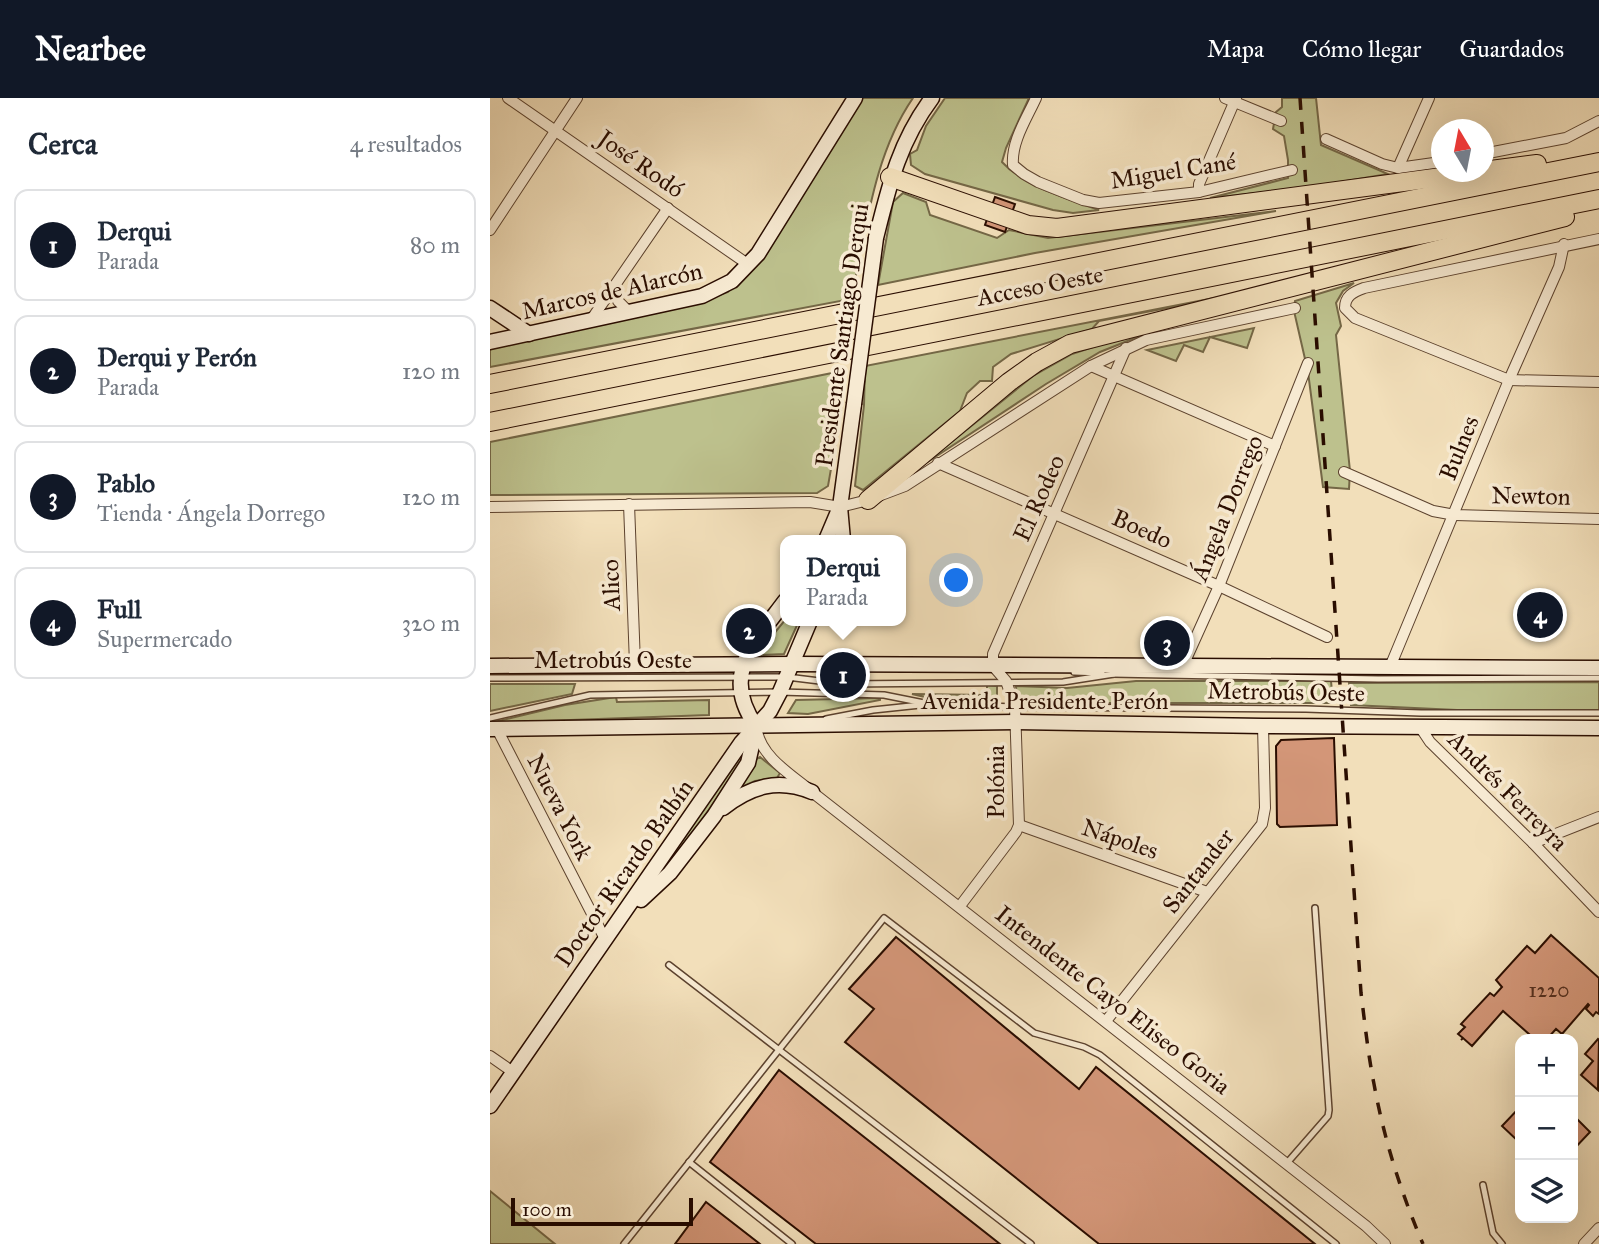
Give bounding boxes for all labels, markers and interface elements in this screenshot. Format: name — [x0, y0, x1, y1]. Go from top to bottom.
text: Nearbee — [35, 29, 146, 69]
text: Mapa — [1207, 34, 1264, 64]
text: Cómo llegar — [1302, 34, 1421, 64]
text: Guardados — [1459, 34, 1564, 64]
north arrow — [1431, 119, 1494, 182]
street label: José Rodó — [590, 122, 690, 205]
text: Cerca — [28, 126, 97, 162]
text: 4 resultados — [350, 130, 462, 158]
street label: Miguel Cané — [1108, 146, 1238, 196]
street label: Presidente Santiago Derqui — [809, 201, 875, 469]
text: Derqui — [97, 215, 171, 247]
text: 1 — [48, 231, 58, 259]
text: 80 m — [410, 231, 460, 259]
text: Parada — [97, 247, 159, 275]
street label: Marcos de Alarcón — [519, 256, 705, 326]
street label: Acceso Oeste — [973, 259, 1106, 313]
text: Derqui y Perón — [97, 341, 257, 373]
text: 2 — [47, 357, 59, 385]
text: 120 m — [402, 357, 460, 385]
text: Parada — [97, 373, 159, 401]
street label: Bulnes — [1433, 411, 1485, 485]
street label: Ángela Dorrego — [1184, 431, 1270, 586]
street label: El Rodeo — [1007, 450, 1071, 546]
text: Pablo — [97, 467, 155, 499]
street label: Newton — [1491, 480, 1571, 512]
text: 3 — [48, 483, 58, 511]
text: 120 m — [402, 483, 460, 511]
text: Tienda · Ángela Dorrego — [97, 499, 325, 527]
street label: Boedo — [1107, 503, 1177, 555]
popup — [780, 535, 906, 626]
text: Derqui — [806, 551, 880, 583]
street label: Alico — [595, 559, 627, 612]
your location — [939, 563, 973, 597]
text: Parada — [806, 583, 868, 611]
pin: 4 — [1517, 589, 1563, 641]
text: Full — [97, 593, 142, 625]
pin: 2 — [726, 605, 772, 657]
text: 4 — [47, 609, 59, 637]
text: 320 m — [402, 609, 460, 637]
pin: 3 — [1144, 617, 1190, 669]
text: Supermercado — [97, 625, 232, 653]
street label: Metrobús Oeste — [534, 645, 692, 675]
pin: 1 — [820, 649, 866, 701]
street label: Metrobús Oeste — [1207, 676, 1365, 708]
street label: Avenida Presidente Perón — [921, 686, 1168, 716]
street label: Andrés Ferreyra — [1441, 724, 1575, 858]
street label: Polónia — [981, 744, 1011, 819]
street label: Nueva York — [520, 749, 600, 866]
street label: Doctor Ricardo Balbín — [548, 773, 700, 972]
street label: Nápoles — [1078, 812, 1162, 866]
street label: Santander — [1156, 823, 1240, 919]
street label: Intendente Cayo Eliseo Goria — [990, 899, 1237, 1102]
house number: 1220 — [1528, 977, 1570, 1003]
map controls — [1515, 1034, 1578, 1223]
button: + — [1515, 1034, 1578, 1097]
button: − — [1515, 1097, 1578, 1160]
button: layers — [1515, 1160, 1578, 1223]
scale bar — [511, 1195, 693, 1227]
text: 100 m — [522, 1198, 572, 1221]

